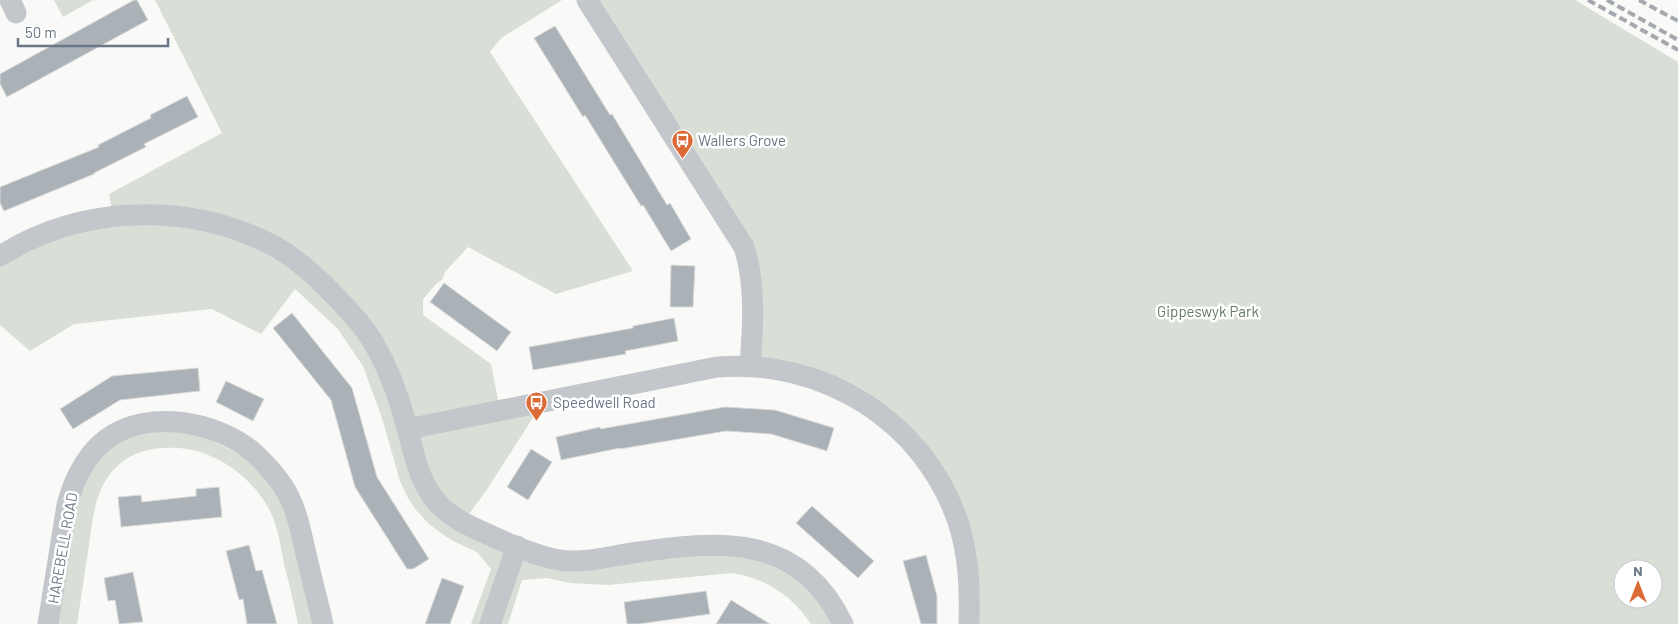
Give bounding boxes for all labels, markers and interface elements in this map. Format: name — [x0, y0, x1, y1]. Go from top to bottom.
scale bar — [18, 15, 168, 47]
text: 50 m — [25, 23, 57, 41]
bus stop icon: Wallers Grove — [670, 128, 694, 159]
place label: Wallers Grove — [698, 131, 786, 149]
park label: Gippeswyk Park — [1157, 302, 1259, 320]
bus stop icon: Speedwell Road — [525, 390, 549, 421]
place label: Speedwell Road — [553, 393, 656, 411]
street label: HAREBELL ROAD — [43, 491, 81, 605]
north arrow — [1613, 559, 1663, 609]
text: N — [1633, 562, 1643, 579]

